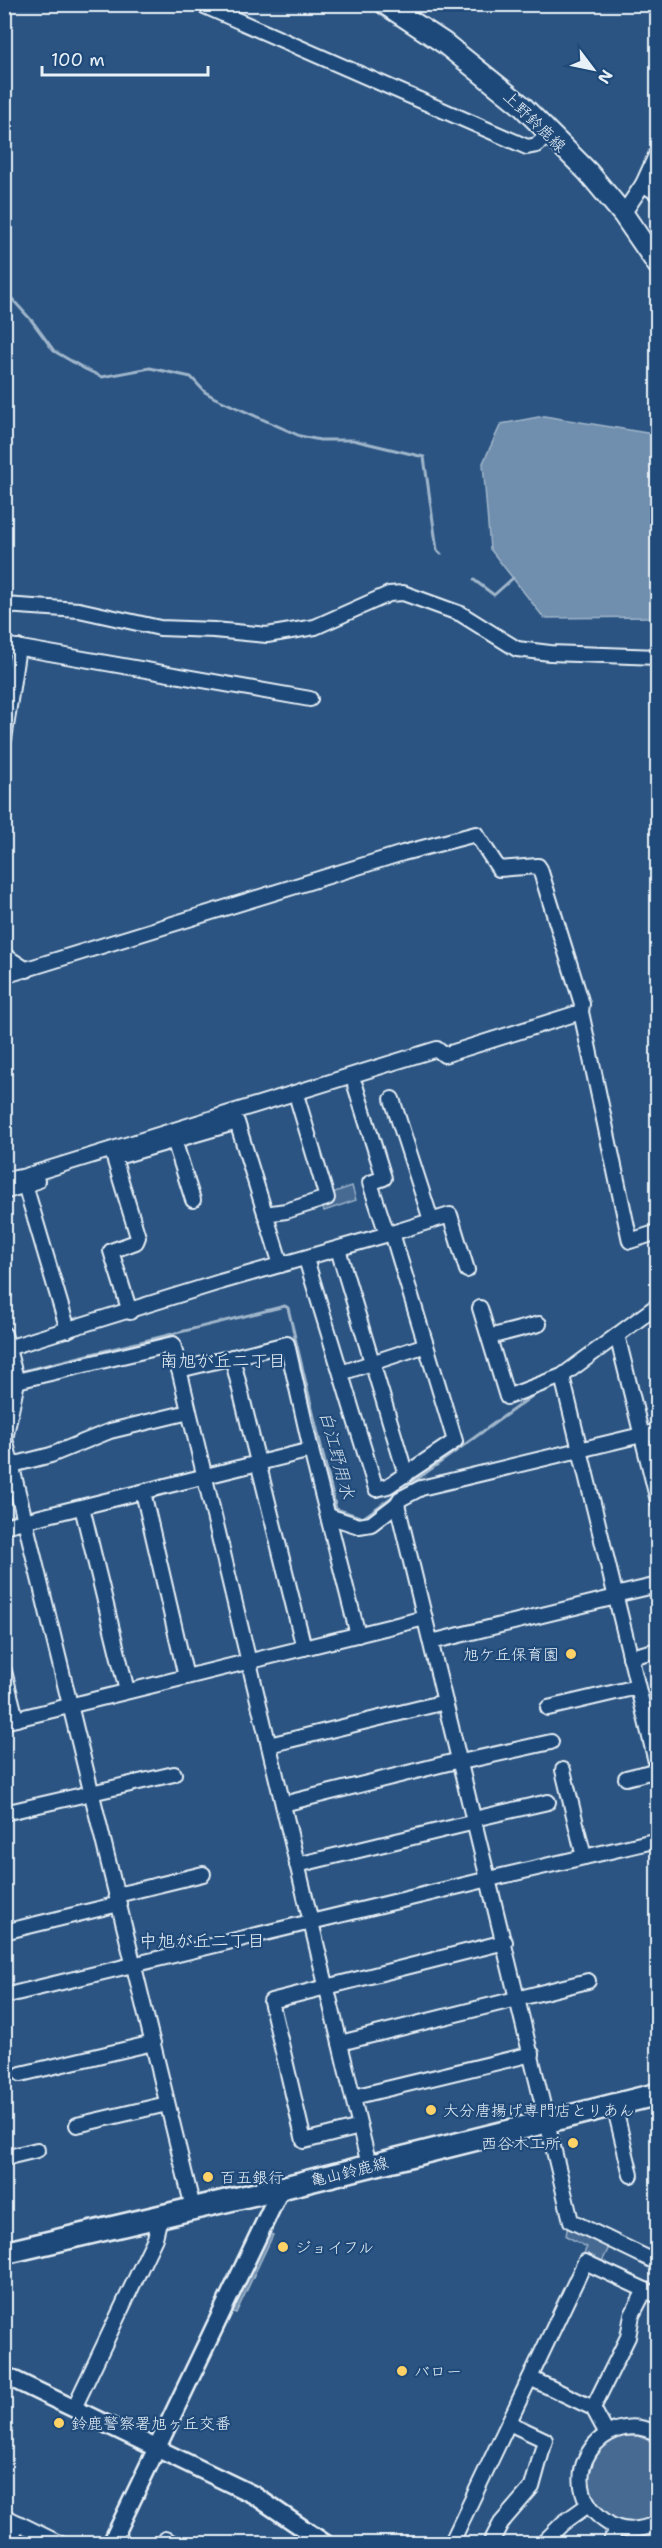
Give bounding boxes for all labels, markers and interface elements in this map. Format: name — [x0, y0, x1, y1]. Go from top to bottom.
scale bar — [42, 39, 208, 77]
north arrow — [563, 39, 623, 99]
text: 100 m — [51, 48, 105, 72]
text: N — [593, 66, 618, 88]
street label: 上野鈴鹿線 — [499, 86, 571, 157]
district label: 南旭が丘二丁目 — [160, 1349, 286, 1373]
water label: 白江野用水 — [314, 1408, 360, 1502]
place label: 旭ケ丘保育園 — [463, 1644, 559, 1665]
marker: 旭ケ丘保育園 — [564, 1647, 578, 1661]
district label: 中旭が丘二丁目 — [139, 1929, 265, 1953]
place label: 大分唐揚げ専門店とりあん — [443, 2100, 635, 2121]
marker: 大分唐揚げ専門店とりあん — [424, 2103, 438, 2117]
place label: 西谷木工所 — [481, 2133, 561, 2154]
marker: 西谷木工所 — [566, 2136, 580, 2150]
street label: 亀山鈴鹿線 — [308, 2152, 390, 2191]
place label: 百五銀行 — [220, 2167, 284, 2188]
marker: 百五銀行 — [201, 2170, 215, 2184]
place label: ジョイフル — [295, 2237, 374, 2258]
marker: ジョイフル — [276, 2240, 290, 2254]
place label: バロー — [414, 2361, 462, 2382]
marker: バロー — [395, 2364, 409, 2378]
place label: 鈴鹿警察署旭ヶ丘交番 — [71, 2413, 231, 2434]
marker: 鈴鹿警察署旭ヶ丘交番 — [52, 2416, 66, 2430]

